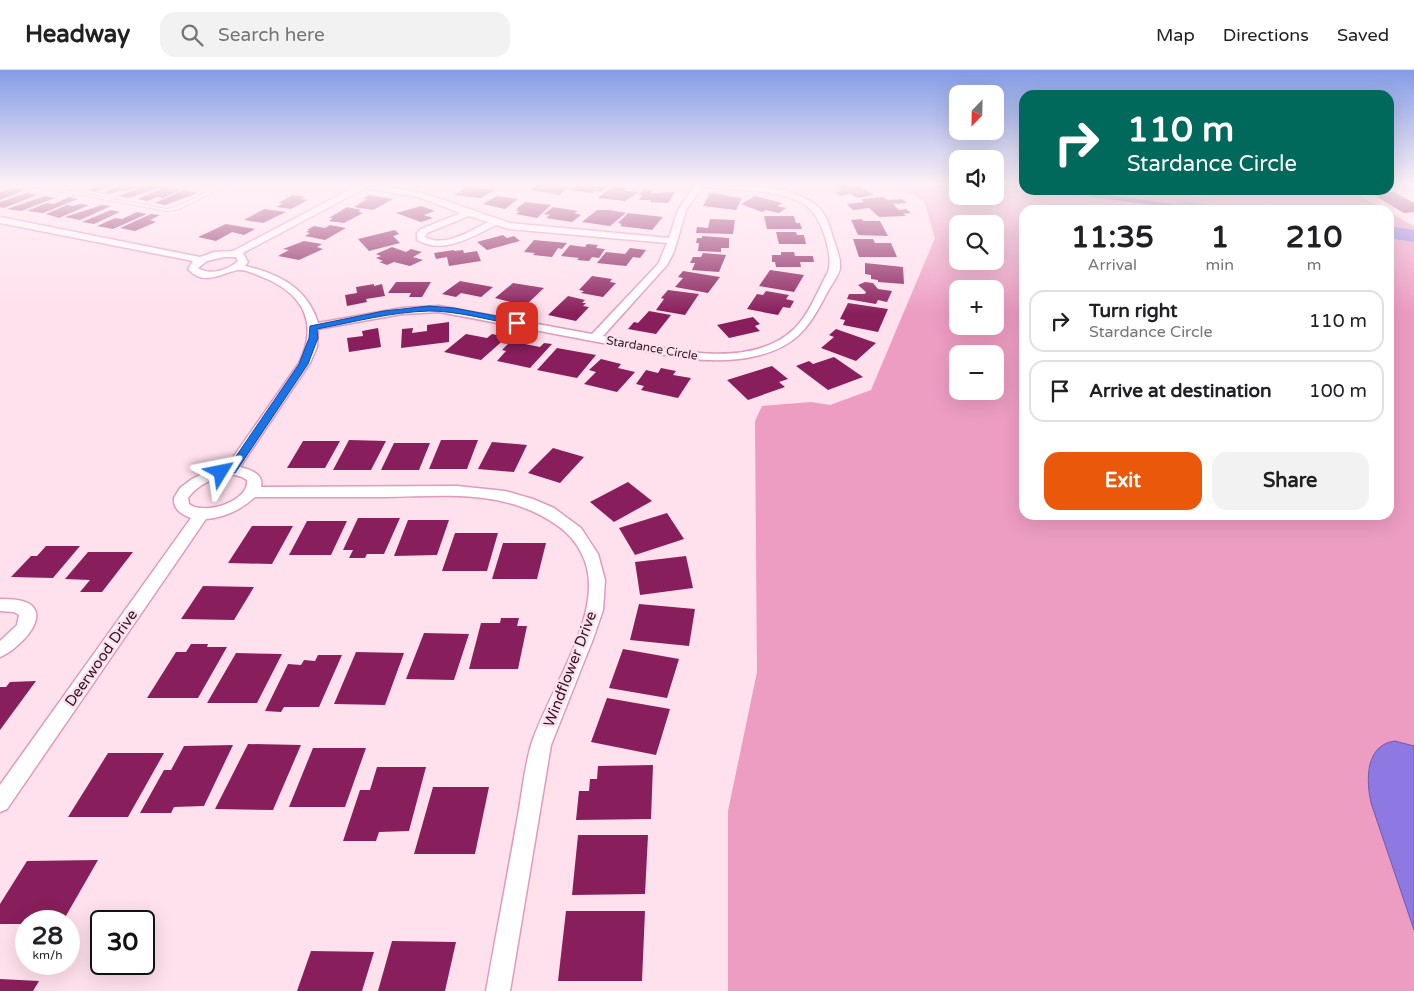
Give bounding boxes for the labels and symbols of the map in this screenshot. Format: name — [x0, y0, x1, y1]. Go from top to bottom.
north arrow — [949, 85, 1004, 140]
pin — [496, 302, 538, 344]
street label: Stardance Circle — [605, 333, 699, 363]
position arrow — [194, 445, 246, 497]
street label: Deerwood Drive — [61, 606, 141, 710]
street label: Windflower Drive — [540, 608, 600, 730]
speed limit sign: 30 — [90, 910, 155, 975]

